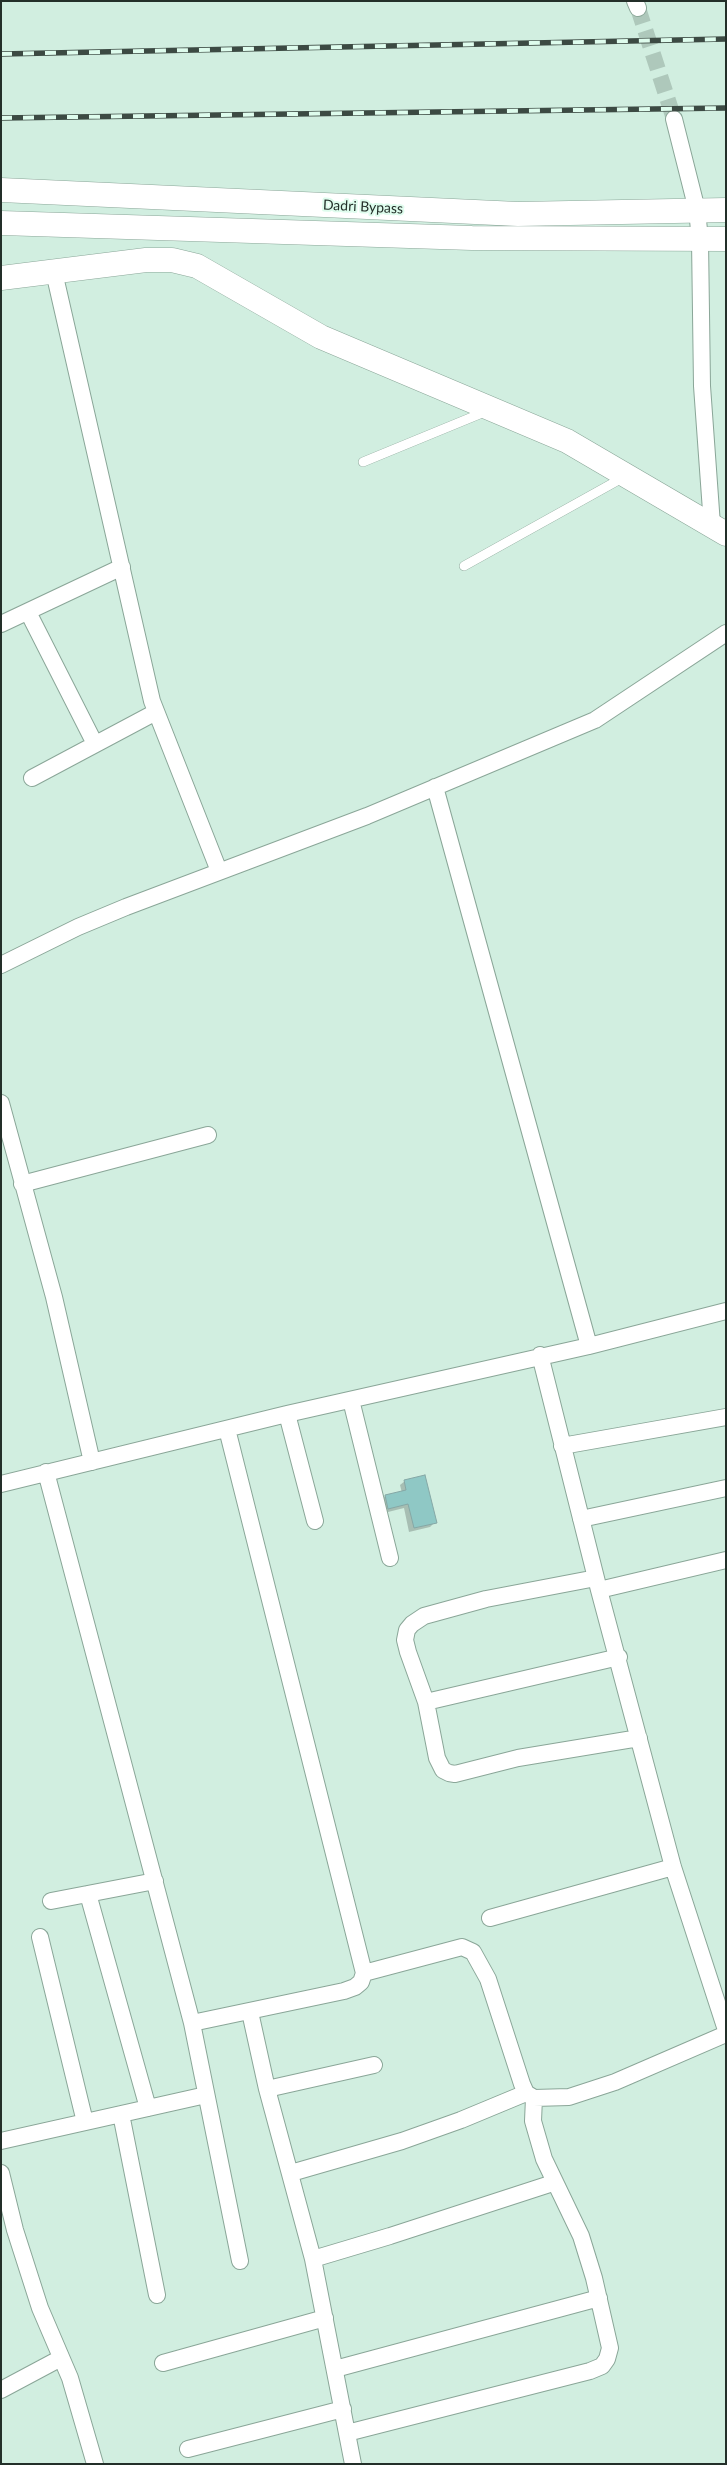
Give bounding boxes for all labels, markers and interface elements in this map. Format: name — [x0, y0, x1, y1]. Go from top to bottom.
street label: Dadri Bypass — [322, 197, 404, 217]

